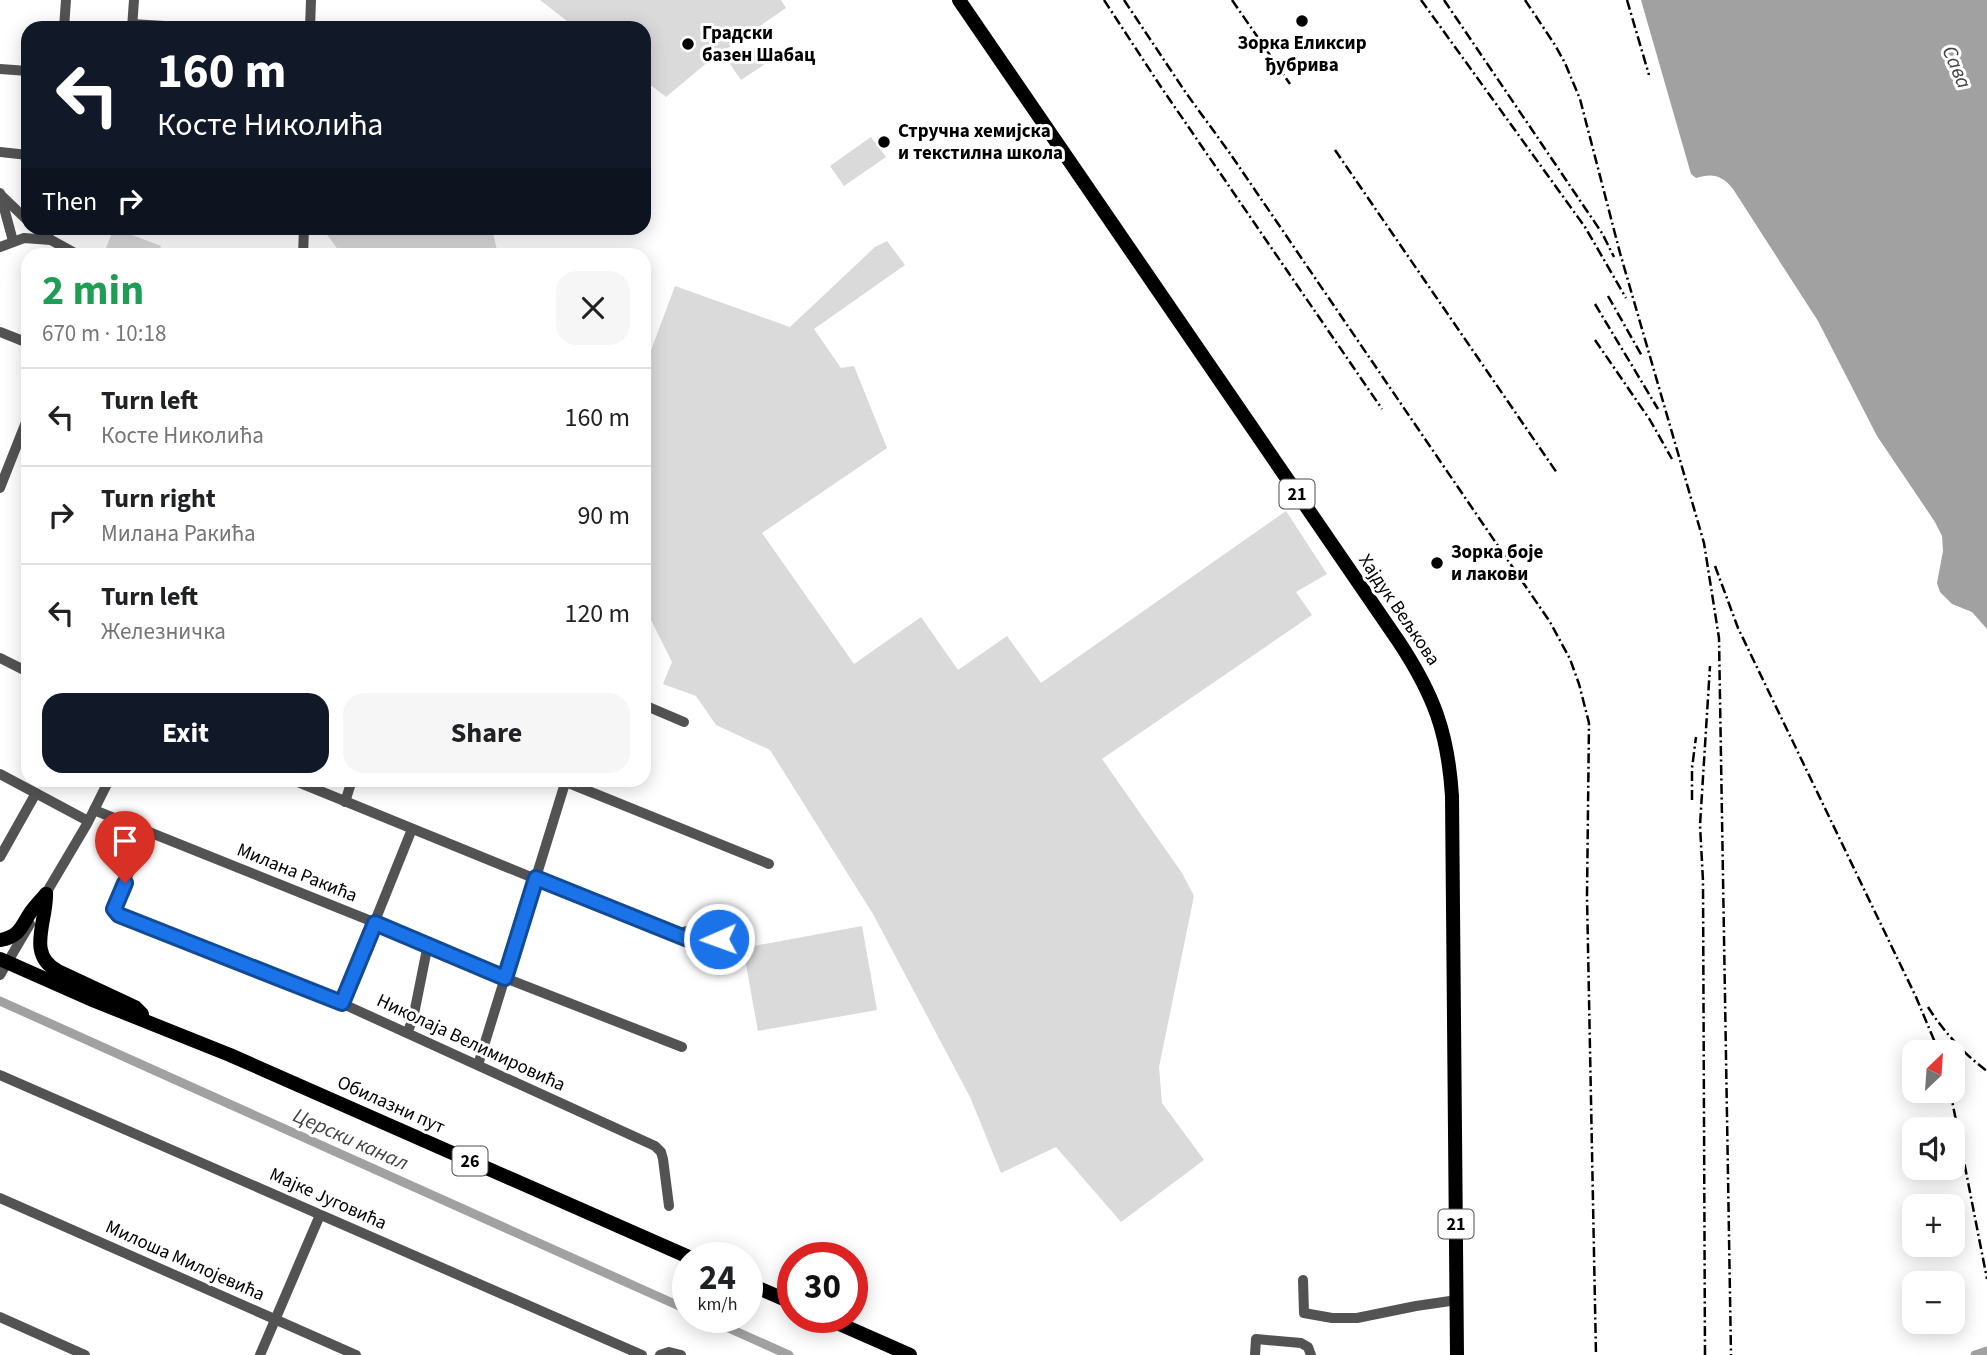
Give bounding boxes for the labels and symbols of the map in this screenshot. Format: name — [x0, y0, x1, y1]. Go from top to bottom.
marker: Зорка Еликсир ђубрива — [1294, 13, 1310, 29]
place label: Градски базен Шабац — [702, 20, 816, 69]
place label: Зорка Еликсир ђубрива — [1237, 30, 1367, 79]
marker: Градски базен Шабац — [680, 36, 696, 52]
water label: Сава — [1935, 41, 1979, 93]
place label: Стручна хемијска и текстилна школа — [898, 118, 1063, 167]
marker: Стручна хемијска и текстилна школа — [876, 134, 892, 150]
road number: 21 — [1280, 480, 1314, 508]
place label: Зорка боје и лакови — [1451, 539, 1544, 588]
street label: Хајдук Вељкова — [1352, 549, 1446, 671]
marker: Зорка боје и лакови — [1429, 555, 1445, 571]
pin — [95, 811, 155, 883]
street label: Милана Ракића — [233, 837, 361, 909]
position arrow — [682, 902, 756, 976]
street label: Николаја Велимировића — [372, 987, 570, 1099]
north arrow — [1902, 1040, 1965, 1102]
street label: Обилазни пут — [333, 1069, 449, 1141]
water label: Церски канал — [289, 1100, 413, 1178]
road number: 26 — [452, 1146, 488, 1176]
street label: Мајке Југовића — [265, 1161, 391, 1237]
road number: 21 — [1438, 1210, 1474, 1238]
street label: Милоша Милојевића — [101, 1214, 269, 1308]
speed limit sign: 30 — [777, 1242, 868, 1333]

